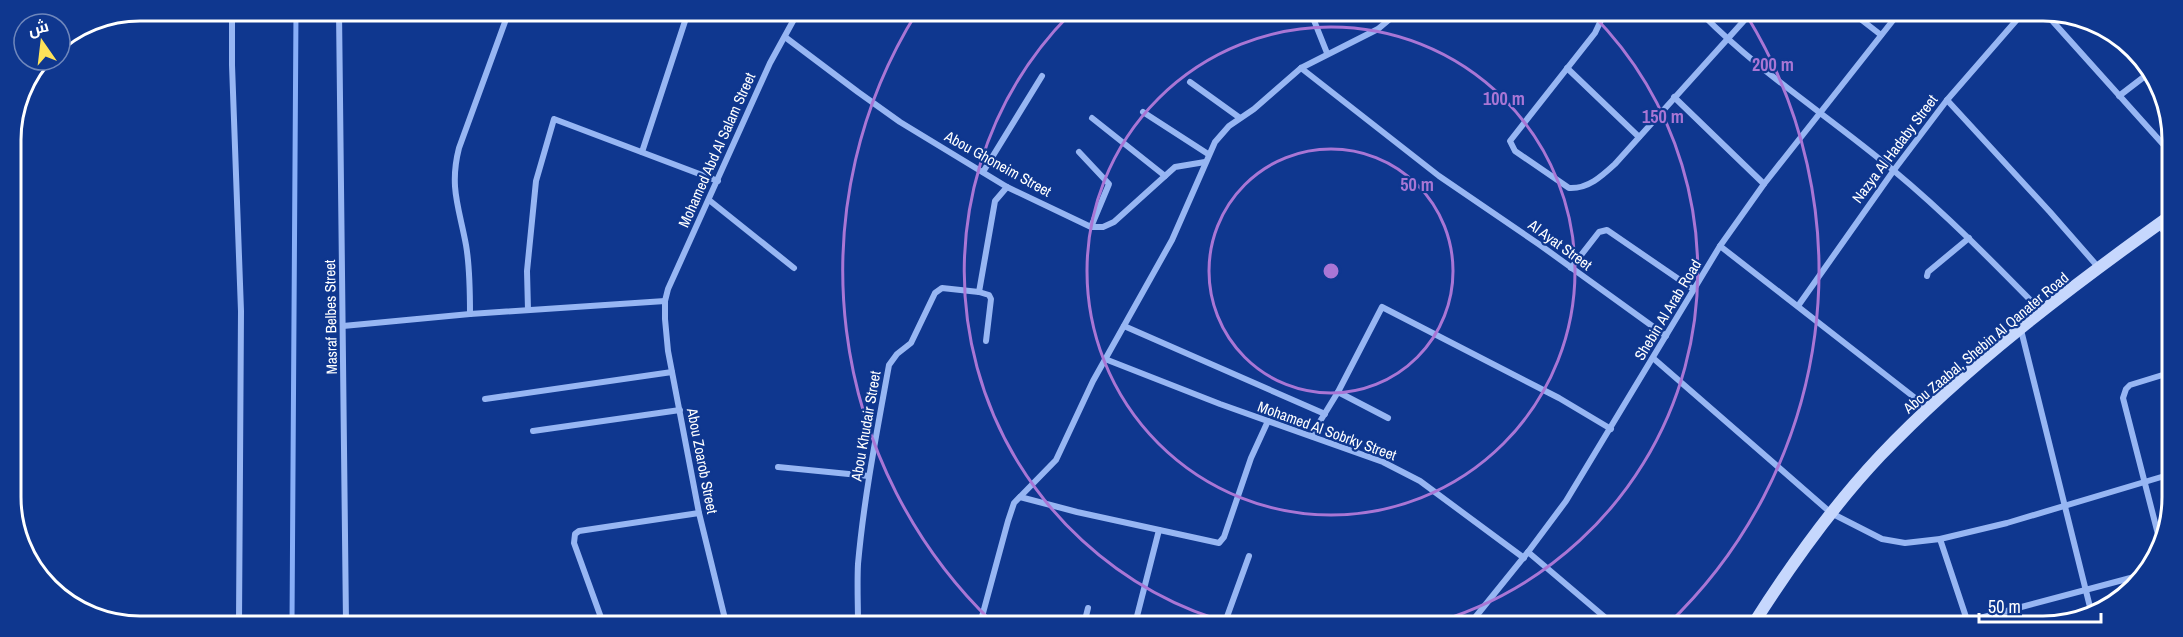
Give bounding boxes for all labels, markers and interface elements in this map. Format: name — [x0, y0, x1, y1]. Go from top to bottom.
north arrow — [12, 12, 72, 72]
text: ش — [26, 14, 51, 41]
text: 200 m — [1752, 52, 1794, 77]
street label: Mohamed Abd Al Salam Street — [673, 68, 760, 231]
text: 100 m — [1483, 86, 1525, 111]
street label: Nazya Al Hadaby Street — [1847, 90, 1943, 207]
text: 150 m — [1642, 104, 1684, 129]
street label: Abou Ghoneim Street — [940, 125, 1056, 202]
text: 50 m — [1400, 172, 1434, 197]
street label: Al Ayat Street — [1523, 214, 1597, 275]
street label: Shebin Al Arab Road — [1629, 255, 1706, 364]
street label: Masraf Belbes Street — [319, 259, 342, 375]
centre of rings — [1321, 261, 1341, 281]
street label: Abou Zaabal, Shebin Al Qanater Road — [1898, 267, 2073, 419]
street label: Abou Khudair Street — [845, 369, 886, 484]
street label: Mohamed Al Sobrky Street — [1255, 396, 1400, 466]
street label: Abou Zoarob Street — [682, 405, 723, 516]
scale bar — [1979, 586, 2100, 624]
text: 50 m — [1988, 594, 2021, 619]

